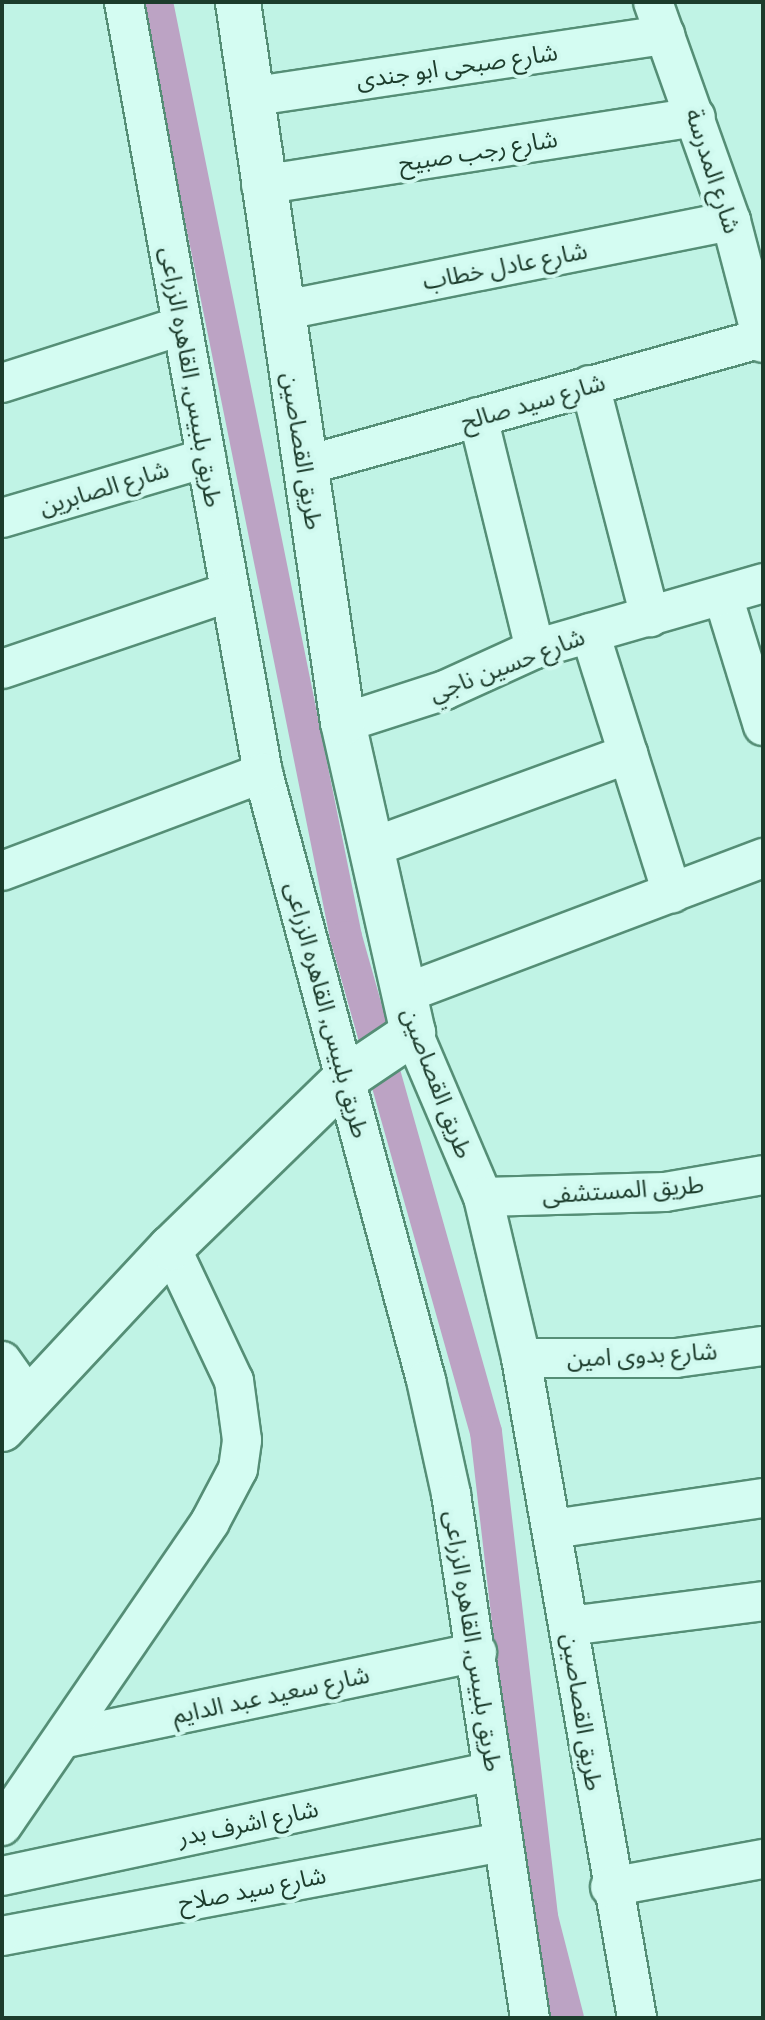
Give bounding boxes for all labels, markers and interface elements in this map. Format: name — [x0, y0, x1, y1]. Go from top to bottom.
street label: شارع صبحى ابو جندى — [354, 38, 560, 94]
street label: شارع المدرسة — [679, 105, 747, 237]
street label: شارع رجب صبيح — [396, 124, 560, 178]
street label: شارع عادل خطاب — [420, 236, 590, 296]
street label: طريق بلبيس, القاهره الزراعى — [154, 245, 228, 509]
street label: شارع سيد صالح — [457, 368, 609, 436]
street label: طريق القصاصين — [275, 370, 329, 532]
street label: شارع الصابرين — [36, 455, 172, 521]
street label: شارع حسين ناجي — [425, 622, 589, 708]
street label: طريق بلبيس, القاهره الزراعى — [279, 879, 375, 1141]
street label: طريق القصاصين — [395, 1004, 479, 1162]
street label: طريق المستشفى — [541, 1170, 705, 1210]
street label: شارع بدوى امين — [566, 1337, 718, 1373]
street label: طريق بلبيس, القاهره الزراعى — [438, 1508, 508, 1774]
street label: طريق القصاصين — [555, 1631, 609, 1793]
street label: شارع سعيد عبد الدايم — [170, 1660, 372, 1730]
street label: شارع اشرف بدر — [175, 1794, 321, 1852]
street label: شارع سيد صلاح — [176, 1861, 328, 1917]

